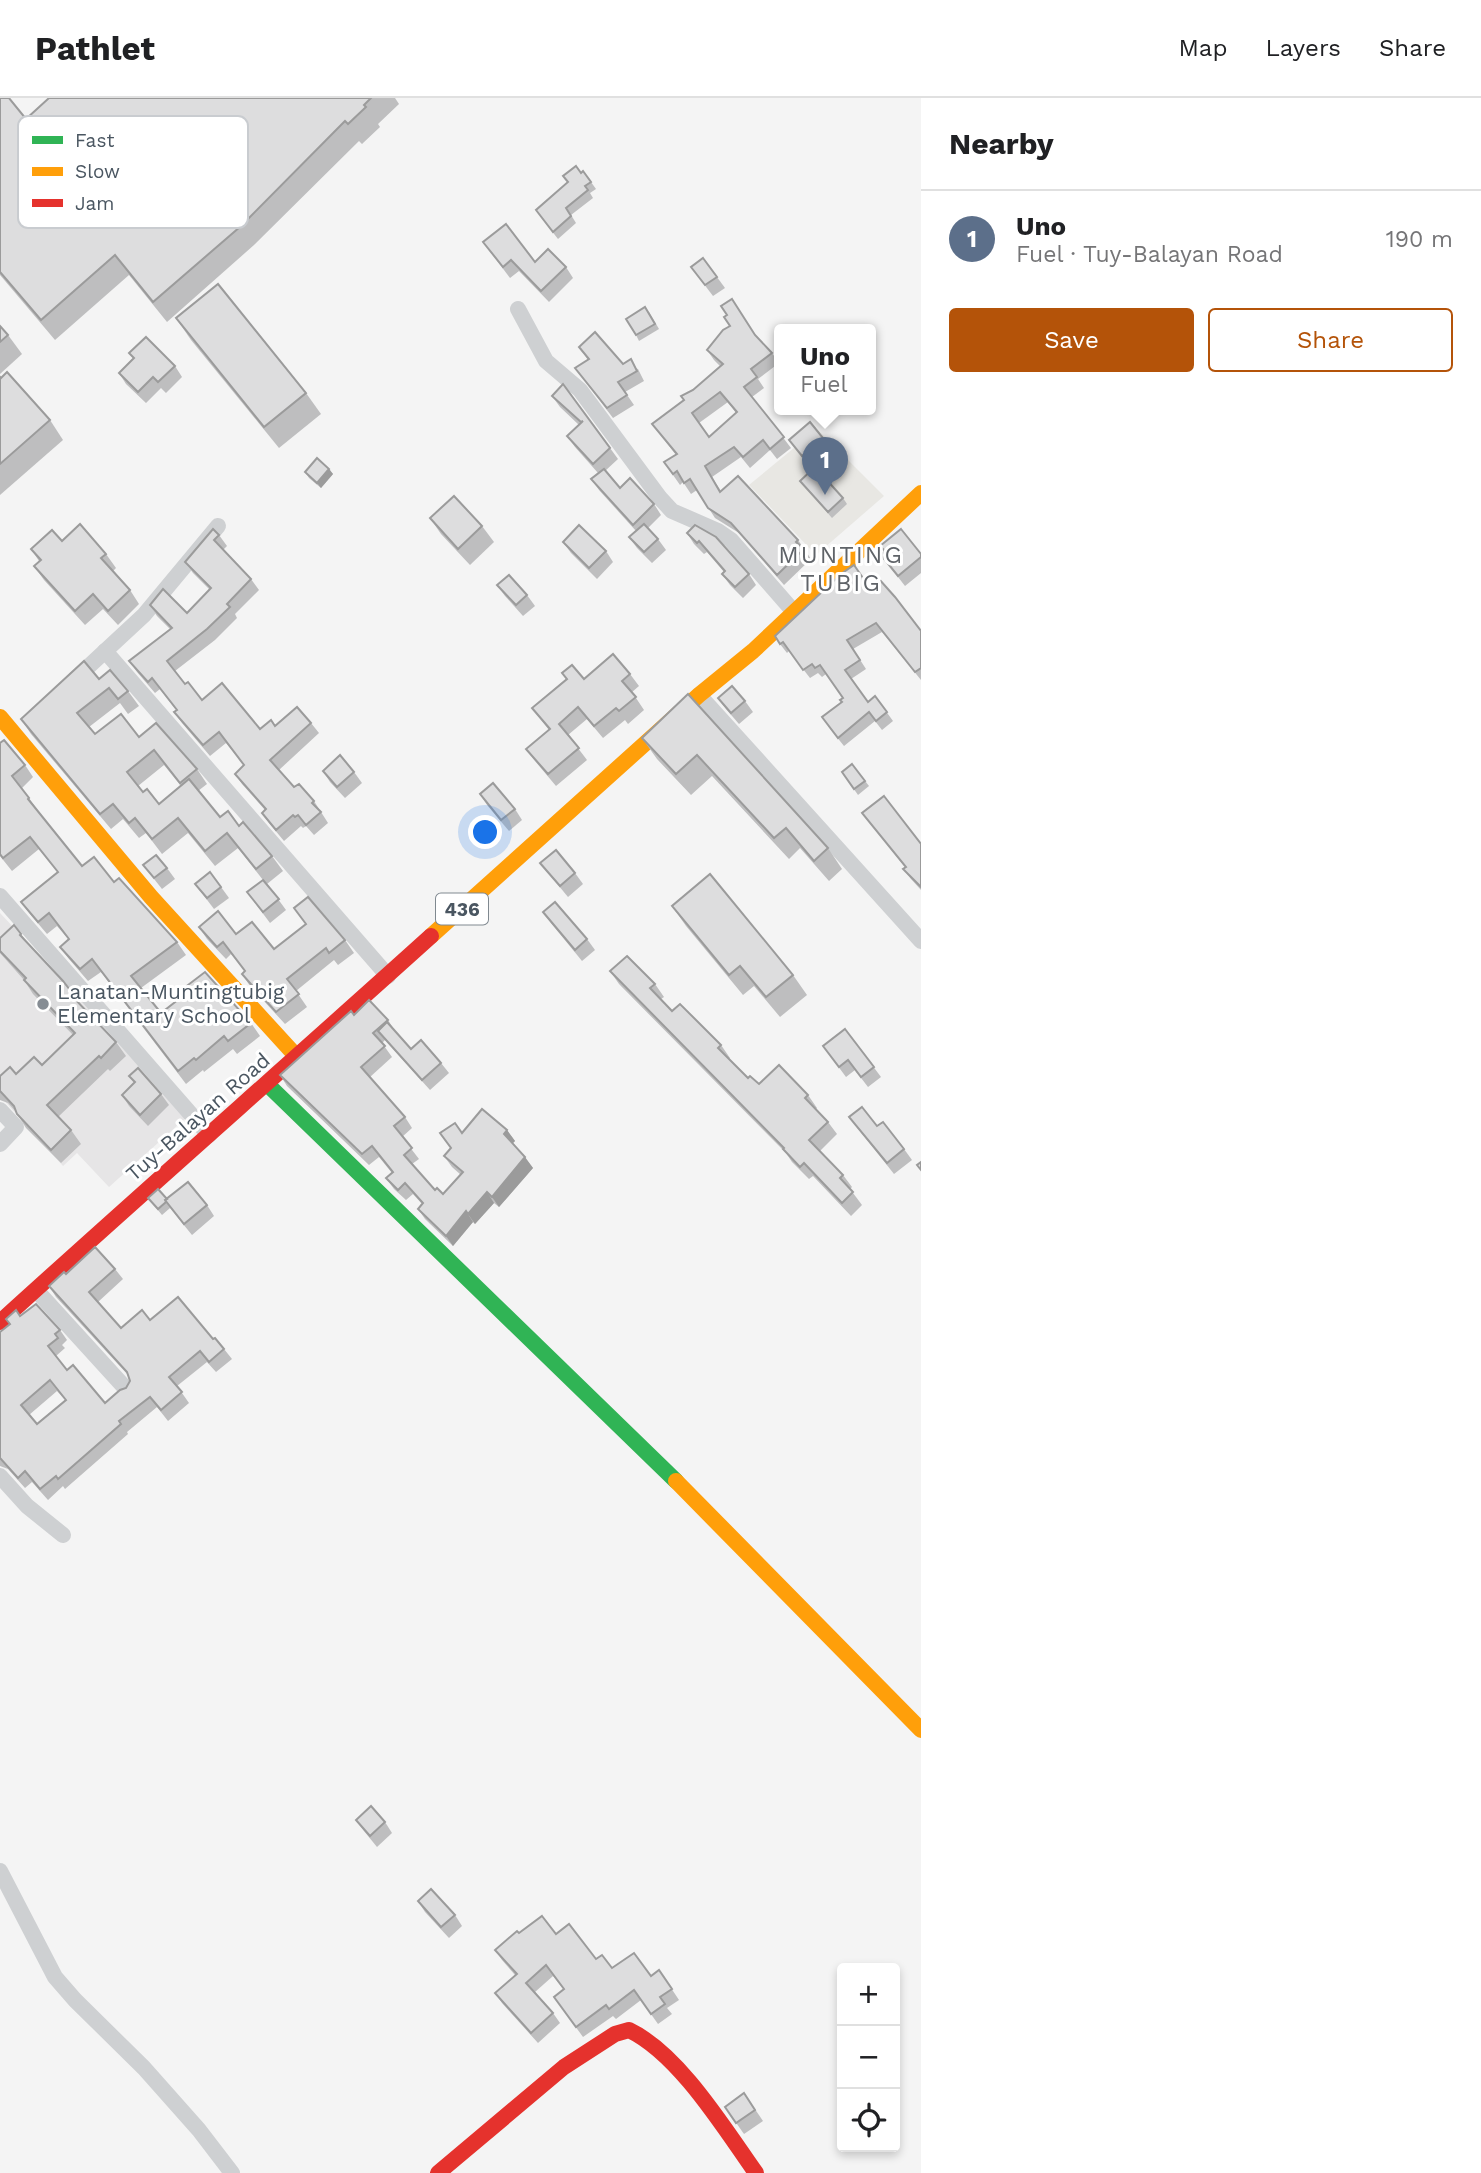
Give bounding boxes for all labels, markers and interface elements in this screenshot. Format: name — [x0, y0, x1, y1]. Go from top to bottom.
text: Pathlet — [35, 29, 155, 68]
text: Map — [1179, 34, 1227, 62]
text: Layers — [1265, 34, 1341, 62]
text: Share — [1379, 34, 1446, 62]
legend — [18, 116, 248, 228]
text: Nearby — [949, 126, 1054, 161]
text: Fast — [75, 129, 114, 152]
text: Slow — [75, 160, 120, 183]
text: Jam — [75, 192, 114, 215]
text: Uno — [1016, 211, 1066, 241]
text: 1 — [967, 226, 977, 253]
text: 190 m — [1386, 226, 1453, 253]
text: Fuel · Tuy-Balayan Road — [1016, 241, 1283, 268]
button: Save — [949, 308, 1194, 372]
button: Share — [1208, 308, 1453, 372]
popup — [774, 324, 876, 415]
text: Uno — [800, 341, 850, 371]
text: Fuel — [800, 371, 848, 398]
pin: 1 — [802, 437, 848, 495]
district label: MUNTING TUBIG — [778, 541, 904, 597]
your location — [468, 815, 502, 849]
road number: 436 — [436, 894, 488, 924]
place label: Lanatan-Muntingtubig Elementary School — [57, 979, 285, 1028]
marker: Lanatan-Muntingtubig Elementary School — [35, 996, 51, 1012]
street label: Tuy-Balayan Road — [121, 1047, 275, 1186]
map controls — [837, 1963, 900, 2152]
button: + — [837, 1963, 900, 2026]
button: − — [837, 2026, 900, 2089]
button: locate — [837, 2089, 900, 2152]

